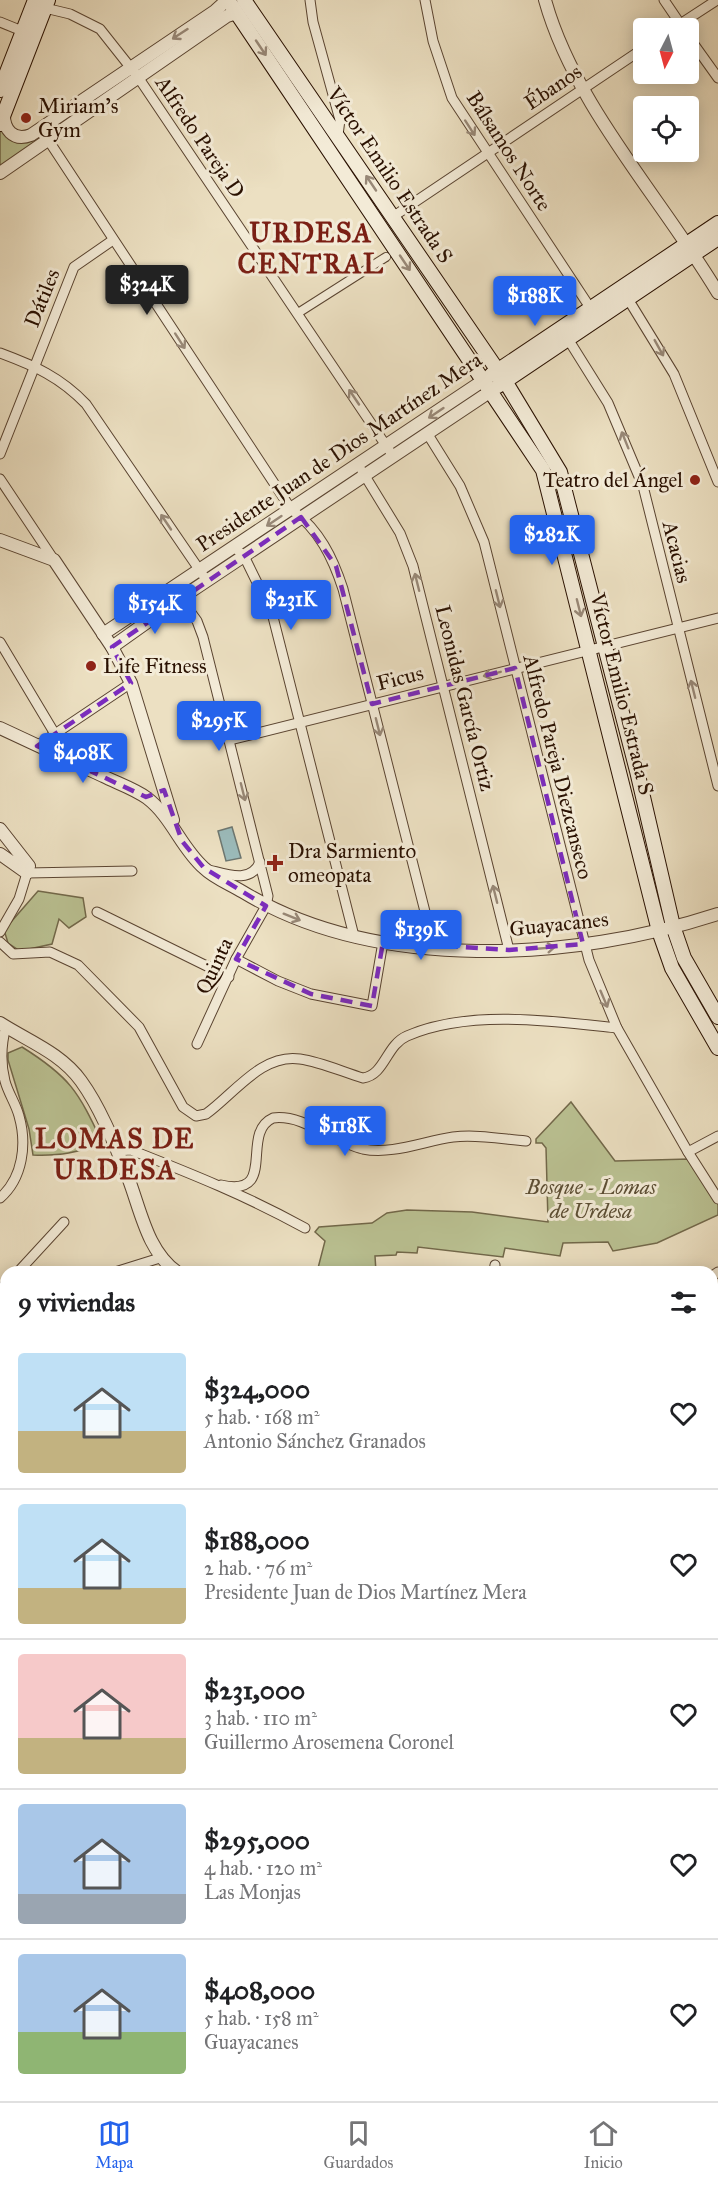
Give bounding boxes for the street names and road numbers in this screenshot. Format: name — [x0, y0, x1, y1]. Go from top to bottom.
street label: Ébanos — [519, 58, 587, 116]
street label: Alfredo Pareja D — [149, 70, 250, 203]
street label: Víctor Emilio Estrada S — [321, 81, 459, 268]
street label: Bálsamos Norte — [461, 86, 558, 216]
street label: Dátiles — [19, 265, 65, 331]
street label: Presidente Juan de Dios Martínez Mera — [191, 346, 487, 558]
street label: Acacias — [657, 517, 697, 586]
street label: Víctor Emilio Estrada S — [584, 589, 660, 798]
street label: Leonidas García Ortiz — [429, 602, 501, 794]
street label: Alfredo Pareja Diezcanseco — [517, 651, 599, 882]
street label: Ficus — [374, 660, 426, 696]
street label: Guayacanes — [508, 906, 610, 942]
street label: Quinta — [190, 933, 238, 998]

